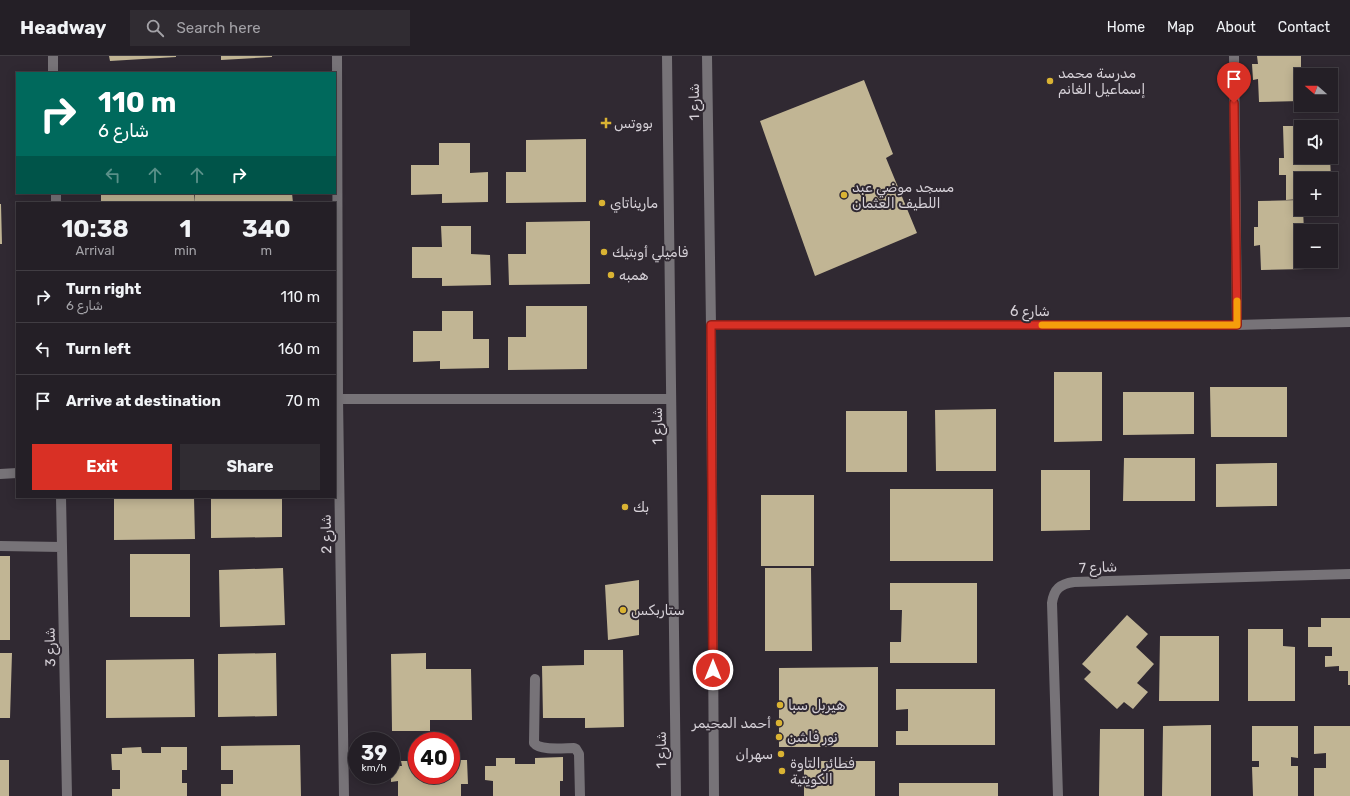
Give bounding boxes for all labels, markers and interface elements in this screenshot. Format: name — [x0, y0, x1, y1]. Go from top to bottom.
search box — [130, 10, 410, 46]
text: Headway — [20, 16, 106, 39]
icon: search — [144, 17, 166, 39]
text: Search here — [176, 19, 261, 37]
text: Home — [1107, 19, 1145, 36]
text: Map — [1167, 19, 1194, 36]
text: About — [1216, 19, 1256, 36]
text: Contact — [1278, 19, 1330, 36]
pin — [1217, 62, 1251, 103]
place label: مدرسة محمد إسماعيل الغانم — [1058, 65, 1145, 98]
icon: arrive — [1223, 68, 1245, 90]
north arrow — [1294, 68, 1338, 112]
map controls — [1294, 68, 1338, 268]
marker: مدرسة محمد إسماعيل الغانم — [1045, 76, 1055, 86]
street label: شارع 1 — [686, 83, 705, 121]
text: 110 m — [98, 86, 176, 119]
icon: right — [32, 88, 84, 140]
place label: بووتس — [614, 115, 653, 132]
marker: بووتس — [601, 118, 611, 128]
text: شارع 6 — [98, 120, 149, 142]
button: sound — [1294, 120, 1338, 164]
icon: left — [102, 164, 124, 186]
icon: ahead — [144, 164, 166, 186]
icon: ahead — [186, 164, 208, 186]
icon: right — [228, 164, 250, 186]
button: + — [1294, 172, 1338, 216]
place label: مسجد موضي عبد اللطيف العثمان — [852, 179, 954, 212]
marker: مسجد موضي عبد اللطيف العثمان — [839, 190, 849, 200]
place label: ماريناتاي — [610, 195, 658, 213]
marker: ماريناتاي — [597, 198, 607, 208]
text: 10:38 — [61, 215, 129, 243]
text: 1 — [179, 215, 191, 243]
text: 340 — [242, 215, 291, 243]
button: − — [1294, 224, 1338, 268]
text: Arrival — [76, 243, 115, 258]
text: min — [174, 243, 197, 258]
text: m — [261, 243, 272, 258]
place label: فاميلي أوبتيك — [612, 244, 689, 263]
marker: فاميلي أوبتيك — [599, 247, 609, 257]
place label: همبه — [619, 267, 649, 284]
marker: همبه — [606, 270, 616, 280]
text: Turn right — [66, 280, 141, 298]
icon: right — [32, 286, 54, 308]
text: 110 m — [281, 288, 320, 306]
text: شارع 6 — [66, 298, 103, 313]
street label: شارع 6 — [1010, 303, 1050, 322]
icon: left — [32, 338, 54, 360]
text: Turn left — [66, 340, 131, 358]
text: 160 m — [278, 340, 320, 358]
icon: arrive — [32, 390, 54, 412]
text: Arrive at destination — [66, 392, 221, 410]
text: 70 m — [286, 392, 320, 410]
street label: شارع 1 — [649, 407, 668, 445]
button: Exit — [32, 444, 172, 490]
button: Share — [180, 444, 320, 490]
place label: بك — [633, 499, 649, 516]
marker: بك — [620, 502, 630, 512]
street label: شارع 2 — [318, 514, 337, 554]
street label: شارع 7 — [1078, 558, 1118, 579]
place label: ستاربكس — [631, 602, 685, 619]
marker: ستاربكس — [618, 605, 628, 615]
street label: شارع 3 — [42, 627, 61, 667]
position arrow — [692, 649, 734, 691]
place label: هيربل سبا — [788, 697, 845, 714]
marker: هيربل سبا — [775, 700, 785, 710]
place label: أحمد المحيمر — [691, 715, 771, 732]
marker: أحمد المحيمر — [774, 718, 784, 728]
place label: نور فاشن — [787, 729, 838, 746]
street label: شارع 1 — [653, 731, 672, 769]
speed limit sign: 40 — [408, 732, 460, 784]
marker: نور فاشن — [774, 732, 784, 742]
text: 39 — [361, 741, 387, 765]
place label: سهران — [735, 746, 773, 763]
marker: سهران — [776, 749, 786, 759]
place label: فطائر التاوة الكويتية — [790, 755, 855, 788]
text: km/h — [362, 762, 386, 774]
marker: فطائر التاوة الكويتية — [777, 766, 787, 776]

